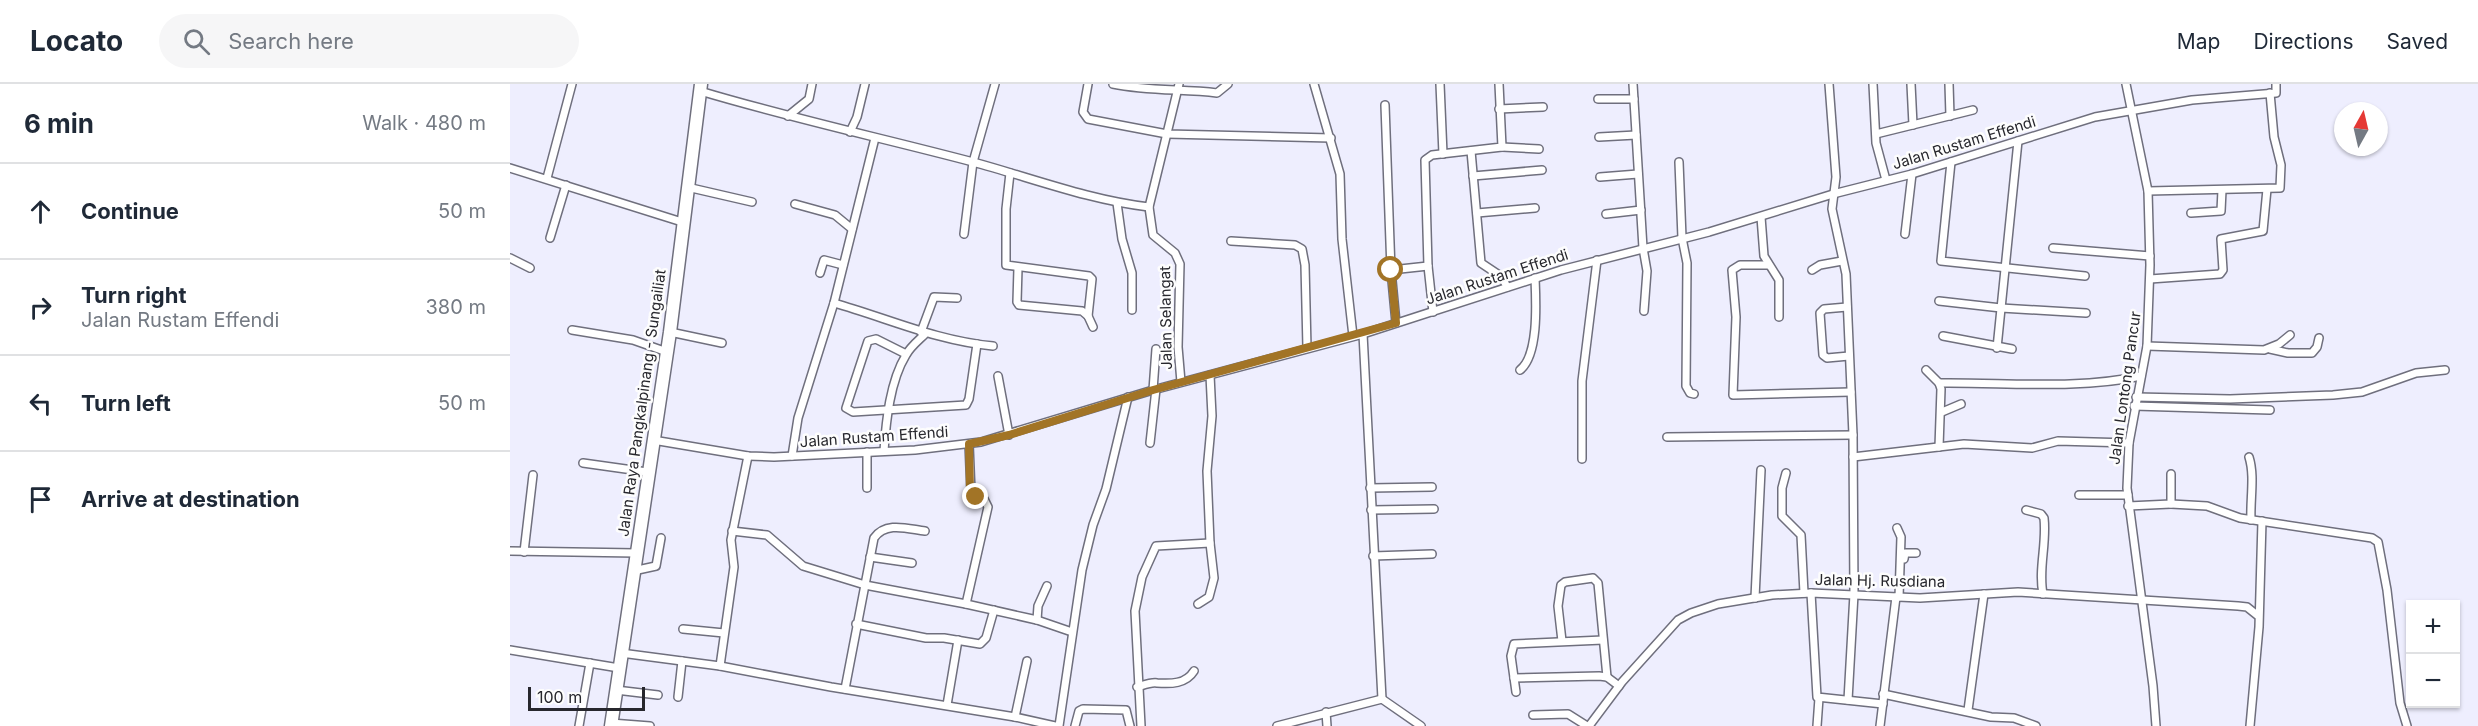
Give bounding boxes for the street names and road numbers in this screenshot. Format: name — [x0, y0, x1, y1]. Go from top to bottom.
street label: Jalan Rustam Effendi — [1890, 112, 2038, 173]
street label: Jalan Rustam Effendi — [1423, 244, 1571, 309]
street label: Jalan Selangat — [1155, 266, 1176, 370]
street label: Jalan Raya Pangkalpinang - Sungailiat — [613, 268, 670, 538]
street label: Jalan Lontong Pancur — [2104, 310, 2145, 466]
street label: Jalan Rustam Effendi — [799, 422, 949, 451]
street label: Jalan Hj. Rusdiana — [1815, 570, 1945, 591]

